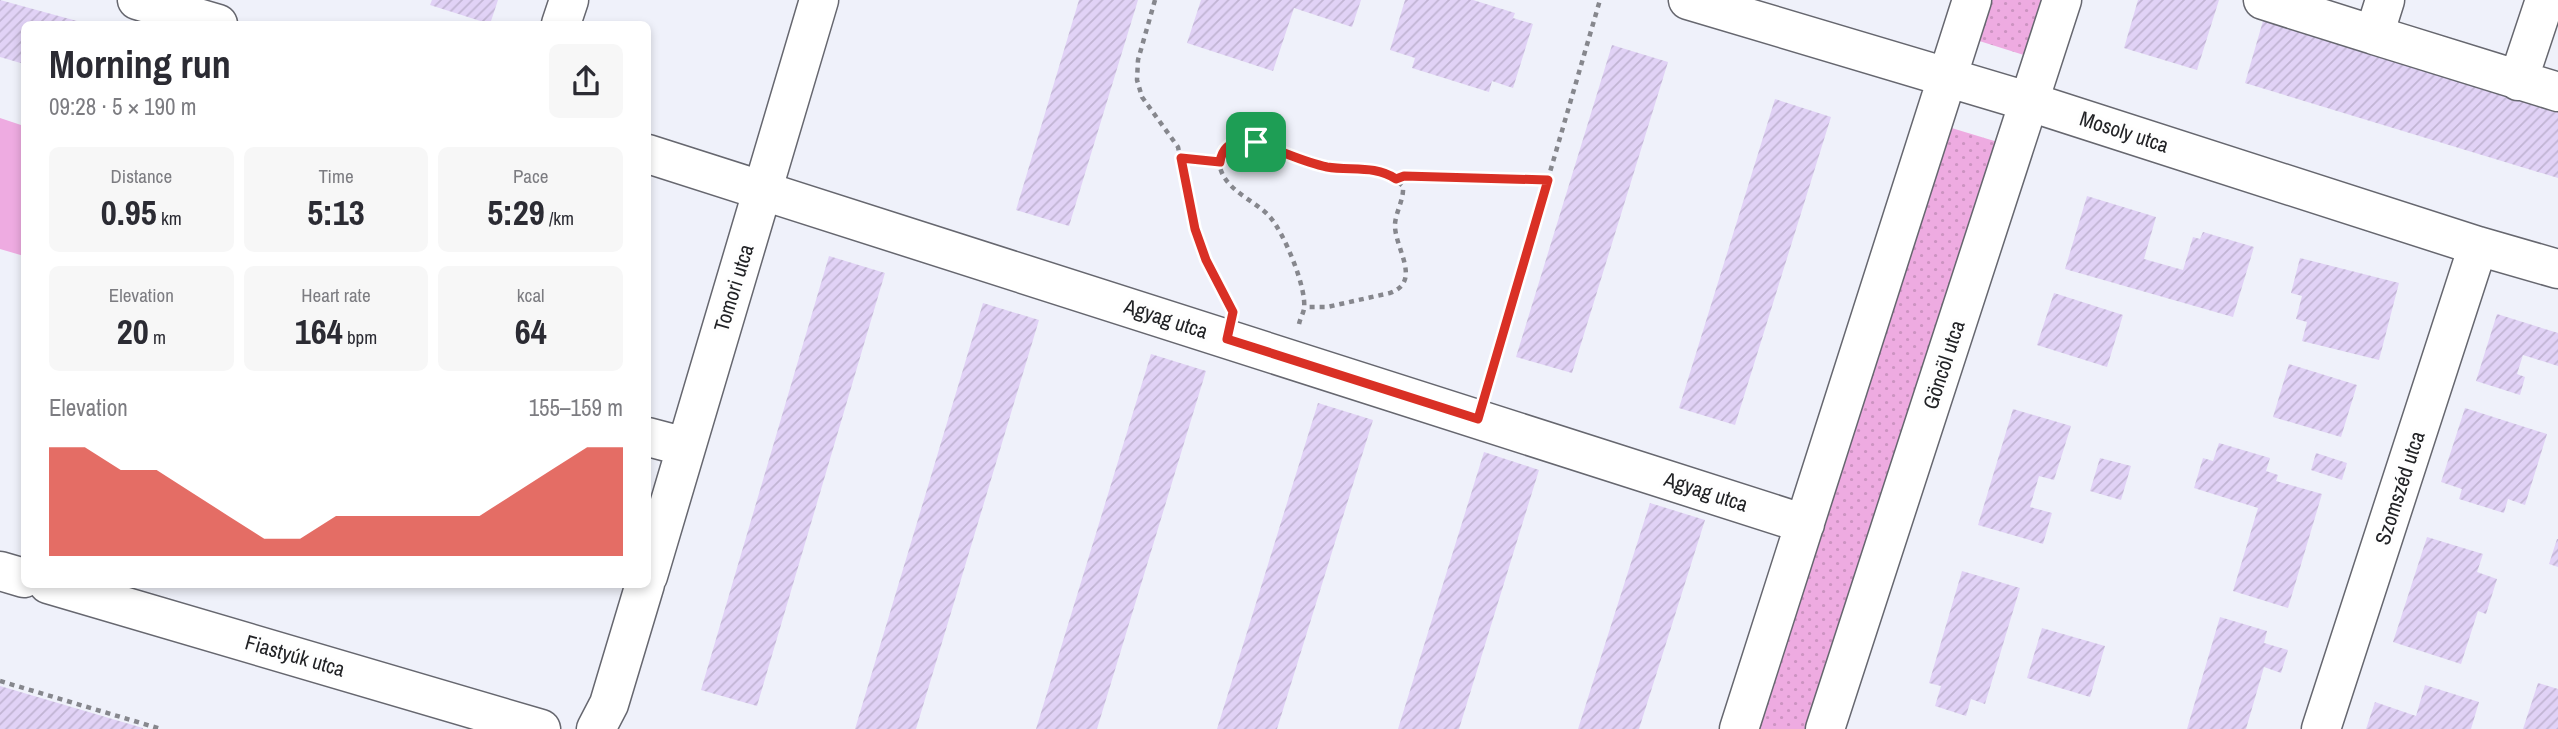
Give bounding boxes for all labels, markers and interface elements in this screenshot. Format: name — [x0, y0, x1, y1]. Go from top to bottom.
text: Morning run — [49, 39, 231, 90]
button: share — [549, 44, 623, 118]
text: 09:28 · 5 × 190 m — [49, 91, 196, 122]
street label: Mosoly utca — [2076, 104, 2173, 160]
pin — [1226, 112, 1286, 172]
icon: arrive — [1237, 123, 1275, 161]
text: Distance — [111, 163, 172, 189]
text: Time — [318, 163, 354, 189]
text: Pace — [513, 163, 548, 189]
text: 0.95 — [101, 189, 157, 236]
text: 5:13 — [307, 189, 365, 236]
text: 5:29 — [487, 189, 545, 236]
text: km — [157, 205, 182, 231]
text: /km — [545, 205, 574, 231]
street label: Tomori utca — [707, 240, 761, 335]
text: Elevation — [109, 282, 174, 308]
text: Heart rate — [301, 282, 371, 308]
text: kcal — [517, 282, 545, 308]
street label: Agyag utca — [1120, 291, 1212, 346]
text: 20 — [117, 308, 149, 355]
text: 164 — [295, 308, 343, 355]
text: 64 — [515, 308, 547, 355]
street label: Göncöl utca — [1916, 316, 1972, 413]
text: m — [149, 324, 166, 350]
text: bpm — [343, 324, 377, 350]
text: Elevation — [49, 392, 128, 423]
text: 155–159 m — [529, 392, 623, 423]
street label: Szomszéd utca — [2368, 427, 2432, 548]
street label: Agyag utca — [1660, 464, 1752, 519]
street label: Fiastyúk utca — [242, 627, 349, 684]

